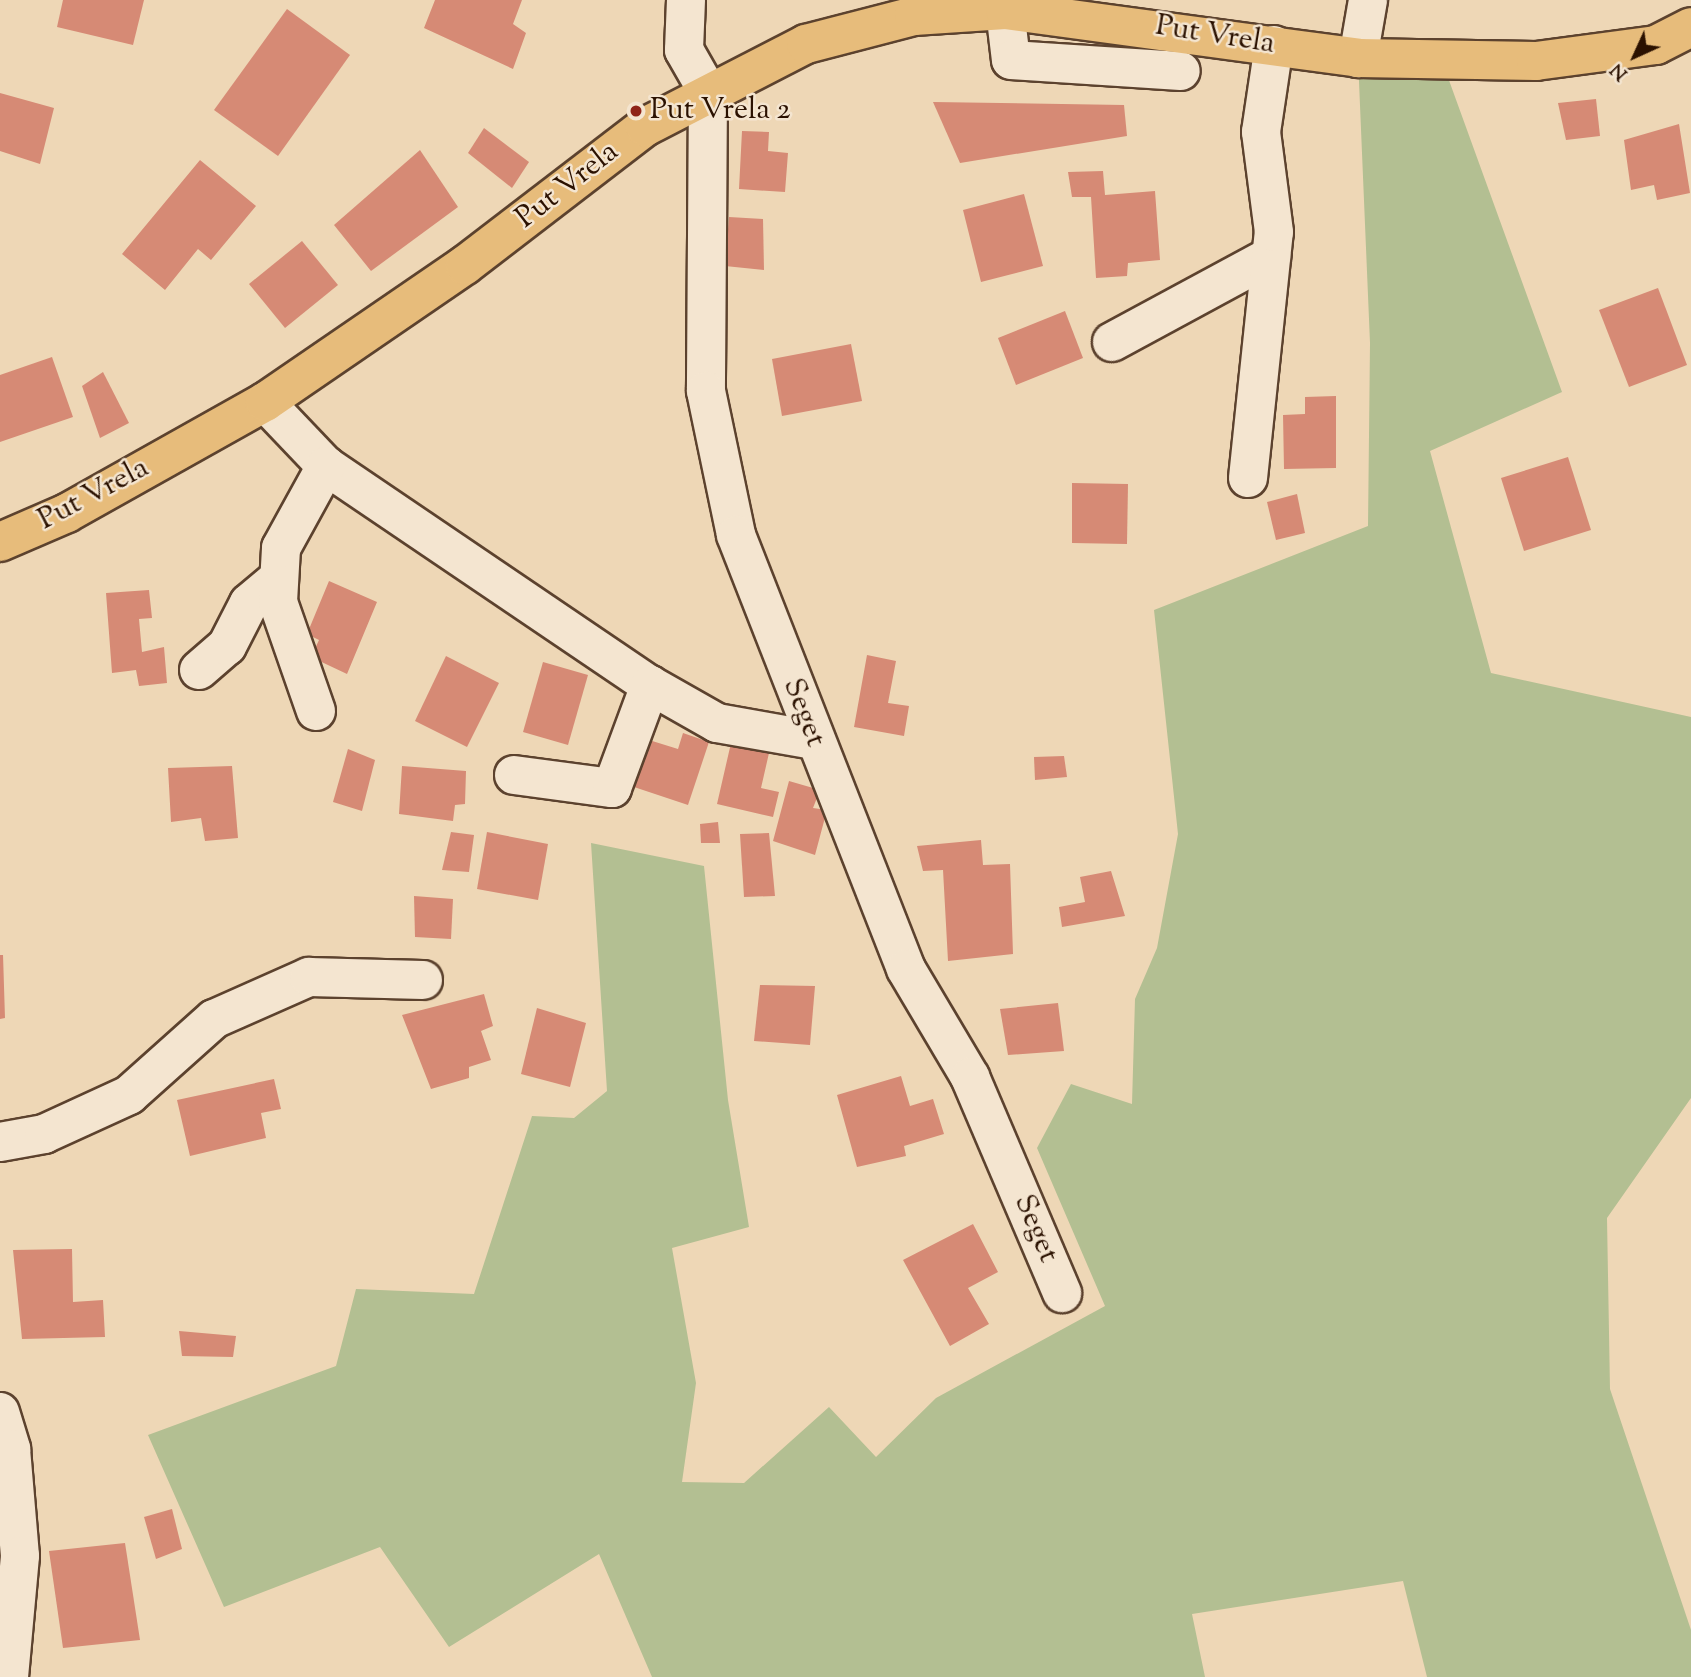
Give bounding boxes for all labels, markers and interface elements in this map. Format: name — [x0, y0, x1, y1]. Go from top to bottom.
street label: Put Vrela — [1153, 9, 1277, 63]
north arrow — [1600, 21, 1670, 91]
text: N — [1605, 56, 1635, 86]
place label: Put Vrela 2 — [650, 93, 791, 129]
marker: Put Vrela 2 — [628, 103, 644, 119]
street label: Put Vrela — [510, 135, 626, 237]
street label: Put Vrela — [33, 451, 155, 539]
street label: Seget — [774, 674, 832, 752]
street label: Seget — [1005, 1190, 1065, 1268]

